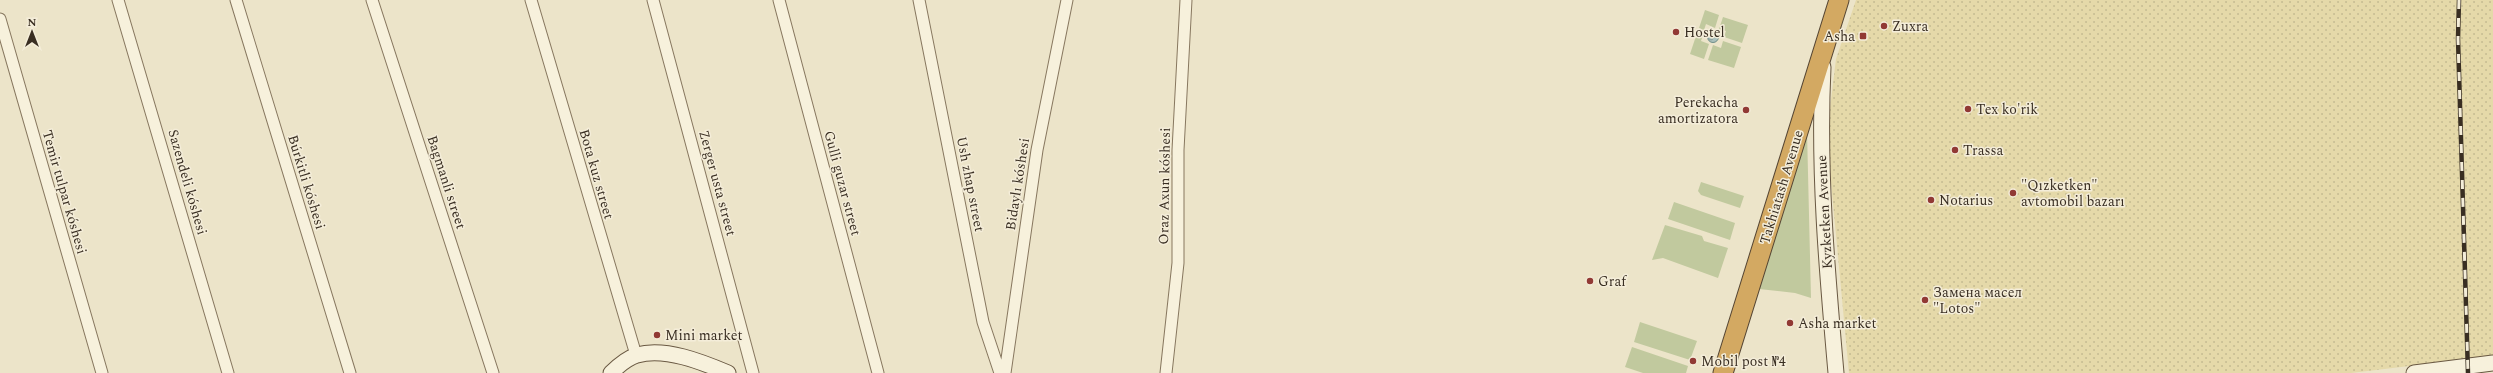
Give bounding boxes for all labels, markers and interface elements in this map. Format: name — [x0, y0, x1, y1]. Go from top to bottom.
north arrow — [12, 12, 52, 52]
text: N — [28, 14, 37, 31]
place label: Zuxra — [1892, 16, 1929, 37]
marker: Zuxra — [1879, 21, 1889, 31]
place label: Hostel — [1684, 22, 1725, 43]
place label: Asha — [1824, 26, 1855, 47]
marker: Hostel — [1671, 27, 1681, 37]
marker: Asha — [1858, 31, 1868, 41]
place label: Perekacha amortizatora — [1658, 92, 1738, 129]
place label: Tex ko'rik — [1976, 99, 2038, 120]
marker: Tex ko'rik — [1963, 104, 1973, 114]
marker: Perekacha amortizatora — [1741, 105, 1751, 115]
street label: Sazendeli kóshesi — [162, 127, 213, 237]
street label: Bota kuz street — [574, 127, 619, 222]
street label: Oraz Axun kóshesi — [1153, 127, 1176, 245]
street label: Takhiatash Avenue — [1754, 127, 1809, 247]
street label: Temir tulpar kóshesi — [37, 128, 92, 257]
street label: Zerger usta street — [693, 128, 742, 238]
street label: Gulli guzar street — [818, 128, 867, 238]
street label: Búrkitli kóshesi — [282, 132, 331, 232]
street label: Bagmanli street — [421, 133, 472, 232]
street label: Ush zhap street — [951, 135, 990, 234]
street label: Bidaylı kóshesi — [1000, 136, 1035, 232]
place label: Trassa — [1963, 140, 2004, 161]
marker: Trassa — [1950, 145, 1960, 155]
street label: Kyzketken Avenue — [1811, 154, 1838, 270]
place label: "Qızketken" avtomobil bazarı — [2021, 175, 2125, 212]
marker: "Qızketken" avtomobil bazarı — [2008, 188, 2018, 198]
place label: Notarius — [1939, 190, 1993, 211]
marker: Notarius — [1926, 195, 1936, 205]
place label: Graf — [1598, 271, 1627, 292]
marker: Graf — [1585, 276, 1595, 286]
place label: Замена масел "Lotos" — [1933, 282, 2022, 319]
marker: Замена масел "Lotos" — [1920, 295, 1930, 305]
place label: Asha market — [1798, 313, 1877, 334]
marker: Asha market — [1785, 318, 1795, 328]
place label: Mini market — [665, 325, 742, 346]
marker: Mini market — [652, 330, 662, 340]
place label: Mobil post №4 — [1701, 351, 1786, 372]
marker: Mobil post №4 — [1688, 356, 1698, 366]

